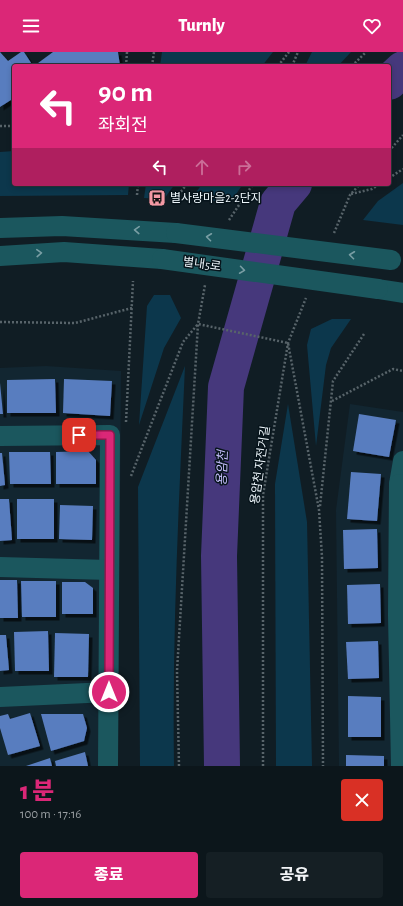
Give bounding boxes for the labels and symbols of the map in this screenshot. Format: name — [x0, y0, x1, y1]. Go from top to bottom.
bus stop icon: 별사랑마을2-2단지 — [147, 188, 167, 208]
place label: 별사랑마을2-2단지 — [170, 192, 262, 204]
one-way arrow — [134, 226, 140, 235]
one-way arrow — [206, 233, 212, 242]
one-way arrow — [36, 249, 42, 258]
one-way arrow — [349, 251, 355, 260]
street label: 별내5로 — [182, 255, 222, 273]
one-way arrow — [239, 265, 245, 274]
pin — [62, 418, 96, 452]
street label: 용암천 자전거길 — [248, 425, 271, 505]
water label: 용암천 — [215, 449, 230, 486]
position arrow — [88, 671, 130, 713]

